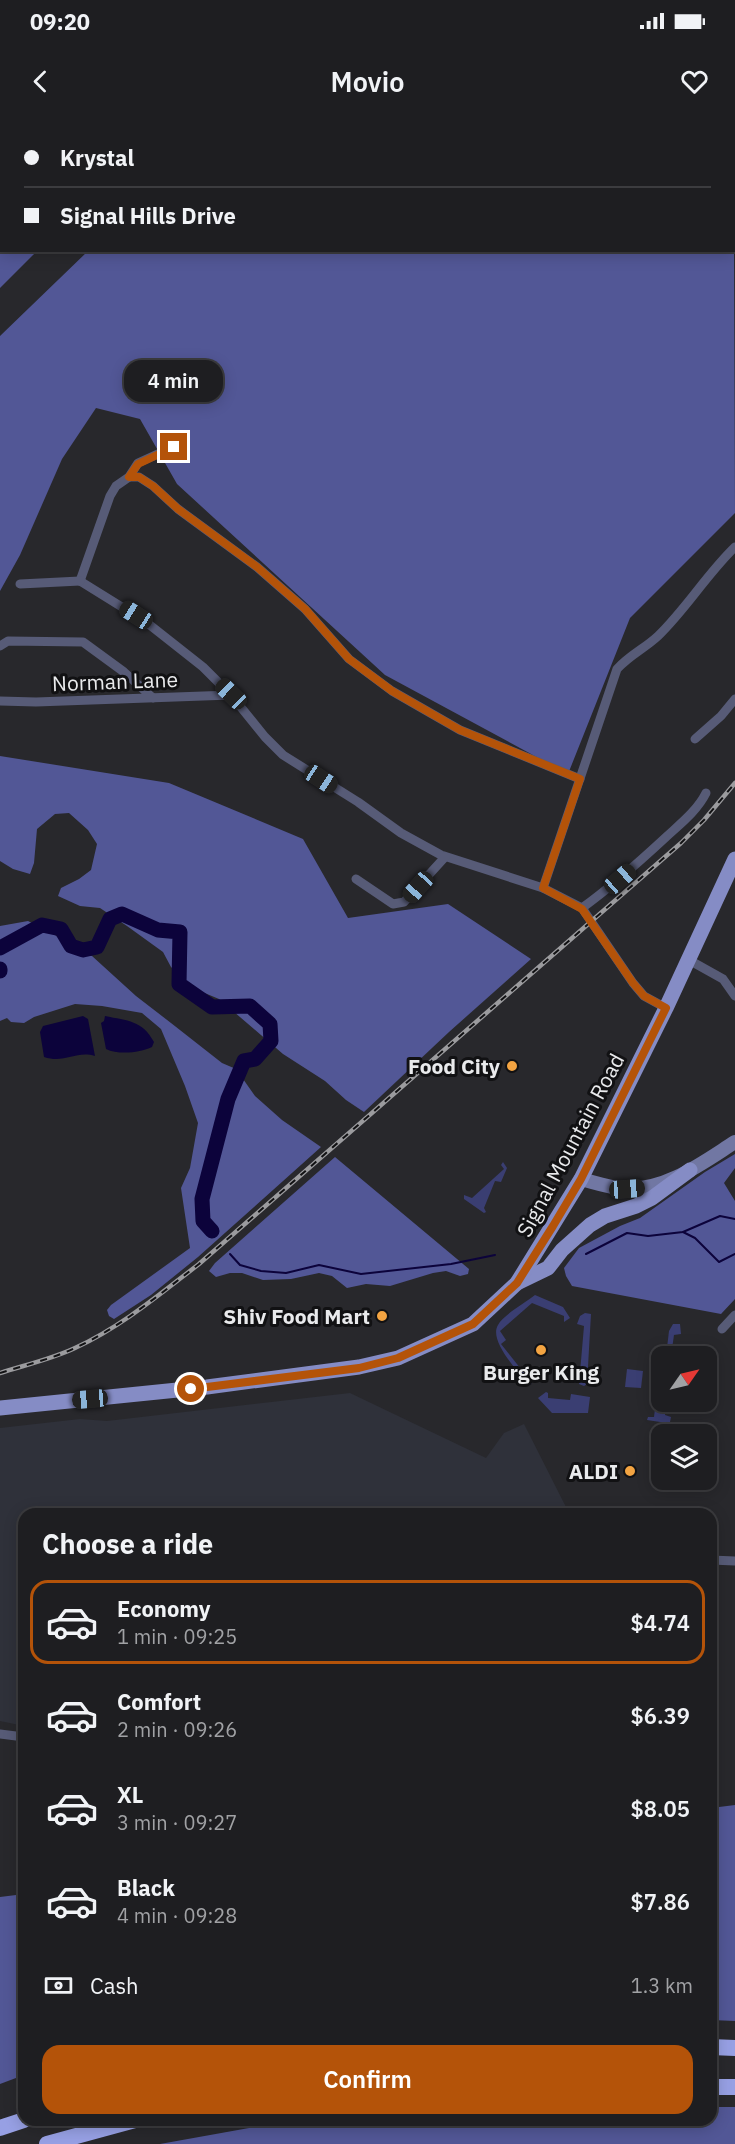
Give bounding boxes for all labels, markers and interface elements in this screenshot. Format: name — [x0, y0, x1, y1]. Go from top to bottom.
text: 09:20 — [30, 7, 90, 36]
text: Movio — [331, 64, 404, 99]
icon: back — [24, 65, 57, 98]
icon: heart — [678, 65, 711, 98]
text: Krystal — [60, 143, 134, 172]
text: Signal Hills Drive — [60, 201, 236, 230]
callout: 4 min — [124, 360, 224, 402]
text: 4 min — [148, 367, 199, 394]
route end — [160, 433, 187, 460]
car — [116, 598, 156, 632]
street label: Norman Lane — [52, 665, 178, 697]
car — [212, 675, 250, 713]
car — [301, 762, 341, 796]
car — [601, 860, 639, 898]
car — [399, 868, 437, 906]
street label: Signal Mountain Road — [510, 1048, 630, 1242]
place label: Food City — [408, 1052, 501, 1080]
marker: Food City — [505, 1059, 519, 1073]
car — [608, 1179, 646, 1199]
place label: Shiv Food Mart — [223, 1302, 370, 1330]
marker: Shiv Food Mart — [375, 1309, 389, 1323]
marker: Burger King — [534, 1343, 548, 1357]
north arrow — [651, 1346, 717, 1412]
map controls — [651, 1346, 717, 1490]
place label: Burger King — [483, 1358, 599, 1386]
route start — [177, 1375, 204, 1402]
car — [71, 1388, 109, 1410]
button: layers — [651, 1424, 717, 1490]
place label: ALDI — [569, 1457, 618, 1485]
marker: ALDI — [623, 1464, 637, 1478]
text: Choose a ride — [42, 1526, 213, 1561]
text: Economy — [117, 1594, 211, 1623]
icon: car — [45, 1595, 99, 1649]
text: $4.74 — [631, 1608, 690, 1637]
text: 1 min · 09:25 — [117, 1623, 237, 1650]
text: Comfort — [117, 1687, 201, 1716]
icon: car — [45, 1688, 99, 1742]
text: $6.39 — [631, 1701, 690, 1730]
text: 2 min · 09:26 — [117, 1716, 237, 1743]
text: XL — [117, 1780, 143, 1809]
icon: car — [45, 1781, 99, 1835]
text: $8.05 — [631, 1794, 690, 1823]
text: 3 min · 09:27 — [117, 1809, 237, 1836]
text: Black — [117, 1873, 175, 1902]
icon: car — [45, 1874, 99, 1928]
text: $7.86 — [631, 1887, 690, 1916]
text: 4 min · 09:28 — [117, 1902, 237, 1929]
icon: cash — [42, 1969, 75, 2002]
text: Cash — [90, 1971, 139, 2000]
text: 1.3 km — [631, 1972, 693, 1999]
button: Confirm — [42, 2045, 693, 2114]

